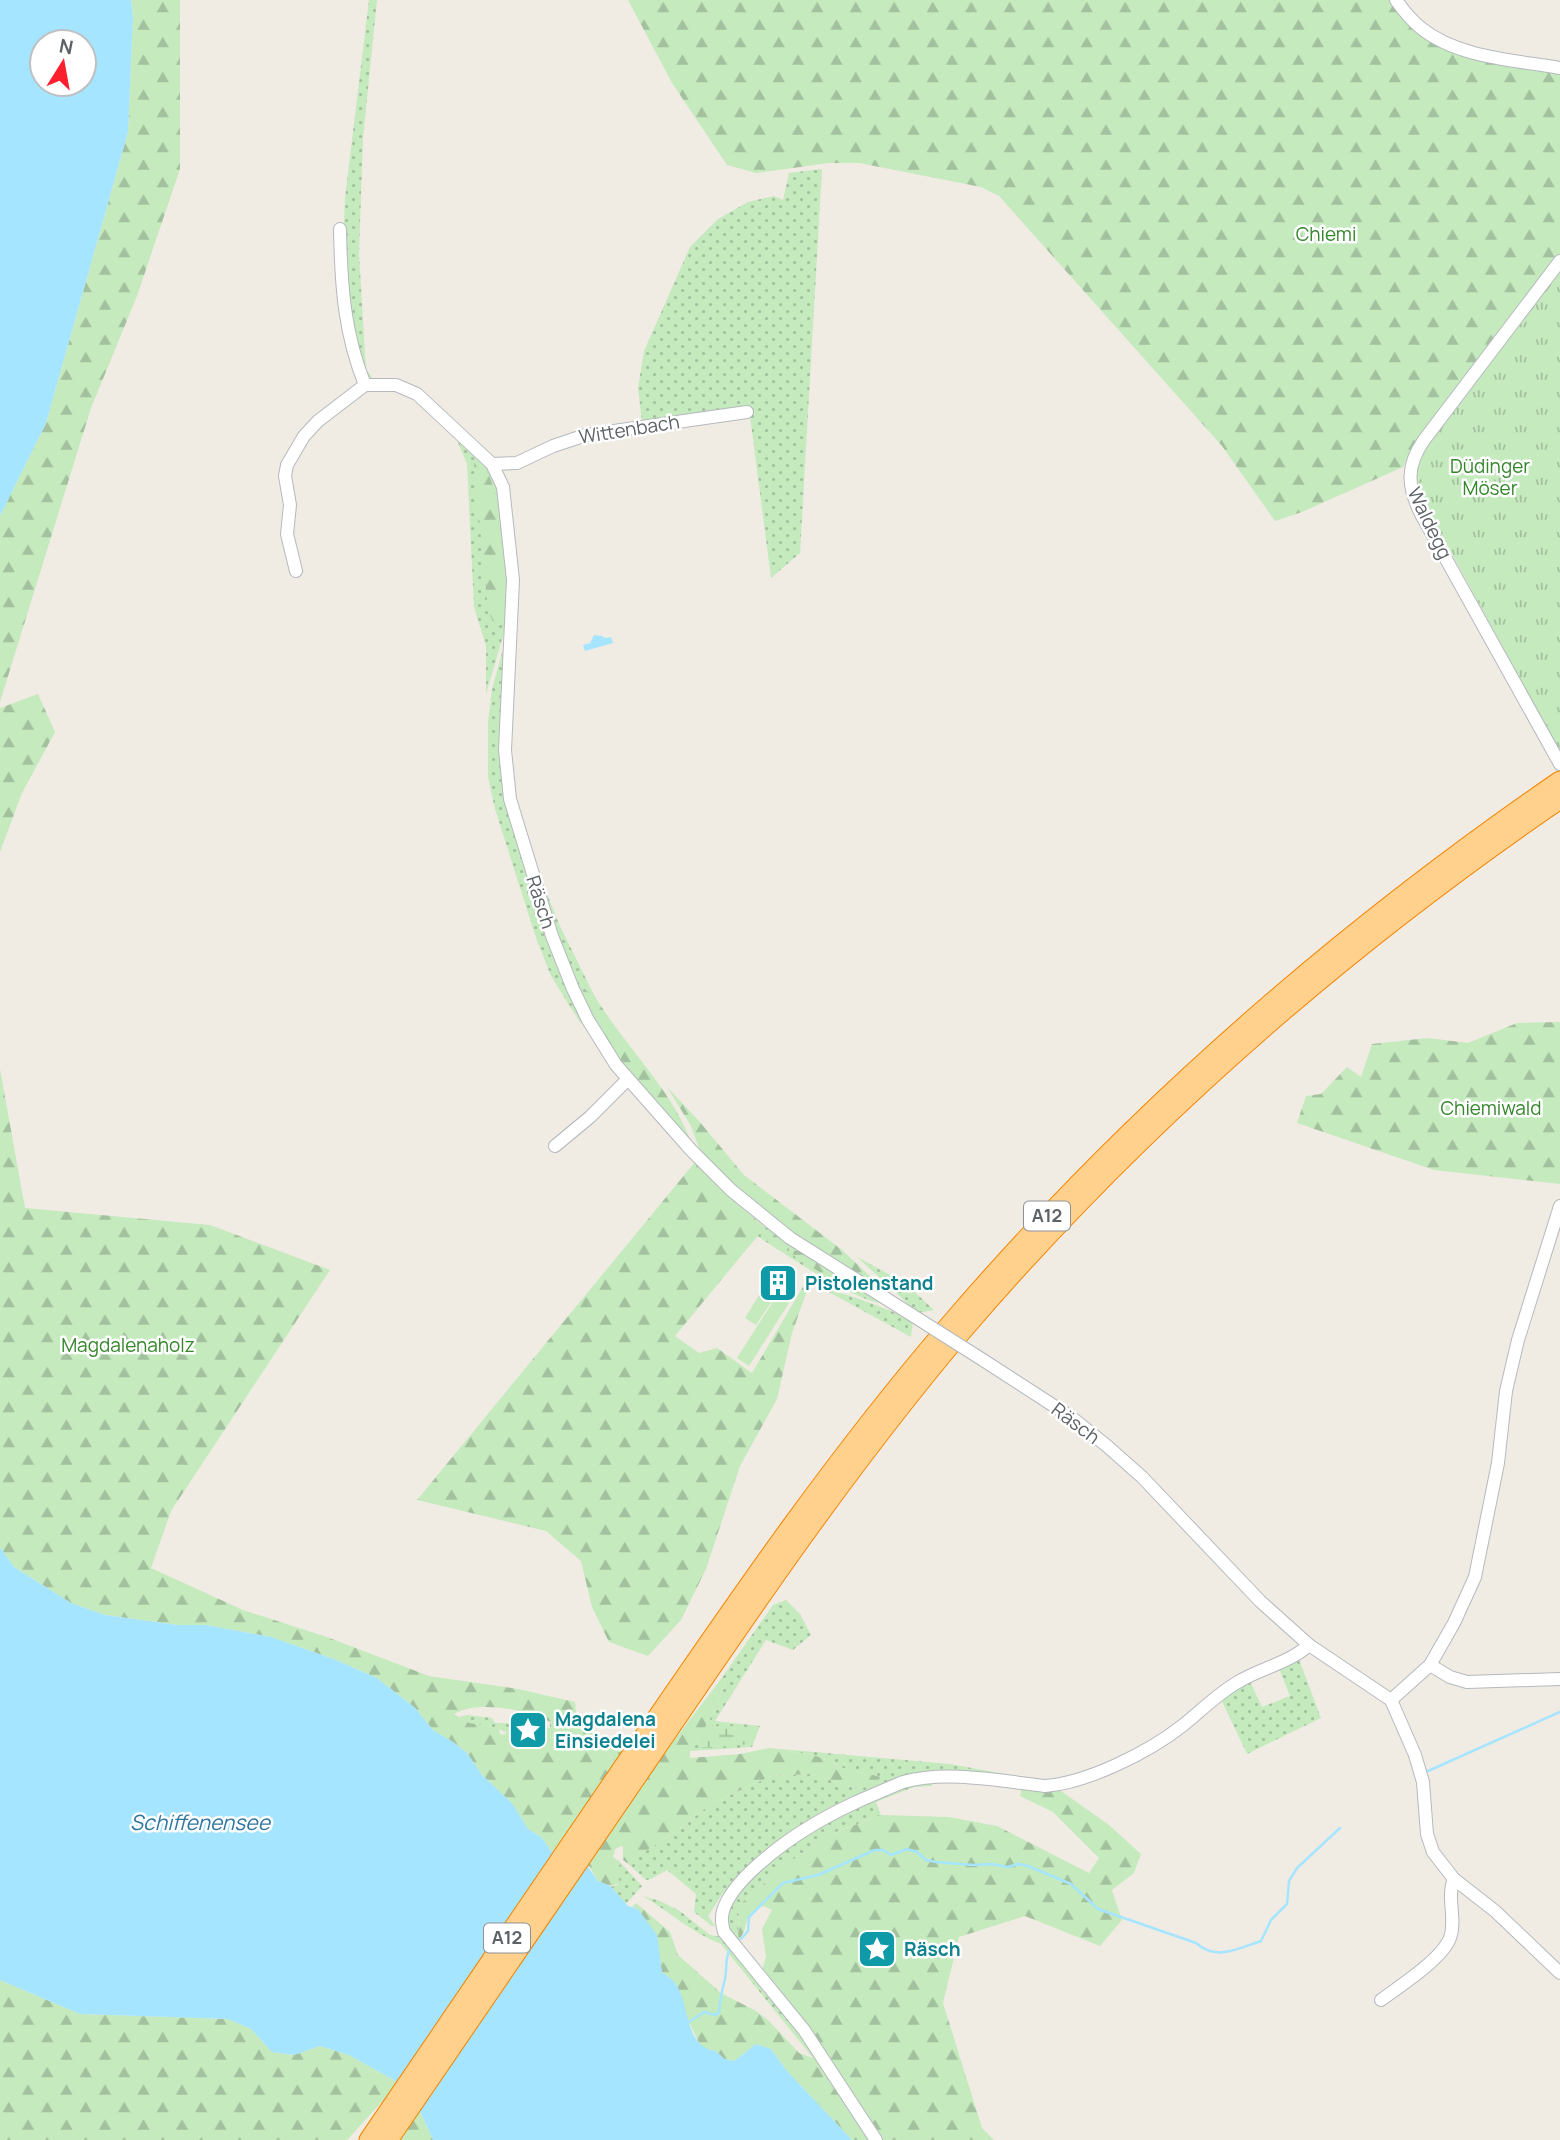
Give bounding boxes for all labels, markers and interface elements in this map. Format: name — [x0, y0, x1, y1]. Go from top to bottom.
north arrow — [28, 28, 98, 98]
text: N — [57, 32, 75, 60]
park label: Chiemi — [1296, 221, 1356, 247]
street label: Wittenbach — [577, 408, 681, 450]
park label: Düdinger Möser — [1450, 453, 1530, 501]
street label: Waldegg — [1401, 483, 1459, 563]
street label: Räsch — [520, 872, 562, 932]
park label: Chiemiwald — [1441, 1095, 1541, 1121]
road number: A12 — [1024, 1202, 1070, 1231]
building icon: Pistolenstand — [757, 1262, 799, 1304]
place label: Pistolenstand — [805, 1270, 933, 1296]
park label: Magdalenaholz — [61, 1332, 195, 1358]
street label: Räsch — [1046, 1396, 1106, 1450]
place label: Magdalena Einsiedelei — [555, 1706, 656, 1754]
place icon: Magdalena Einsiedelei — [507, 1709, 549, 1751]
water label: Schiffenensee — [130, 1808, 272, 1836]
road number: A12 — [484, 1924, 530, 1952]
place icon: Räsch — [856, 1928, 898, 1970]
place label: Räsch — [904, 1936, 961, 1962]

